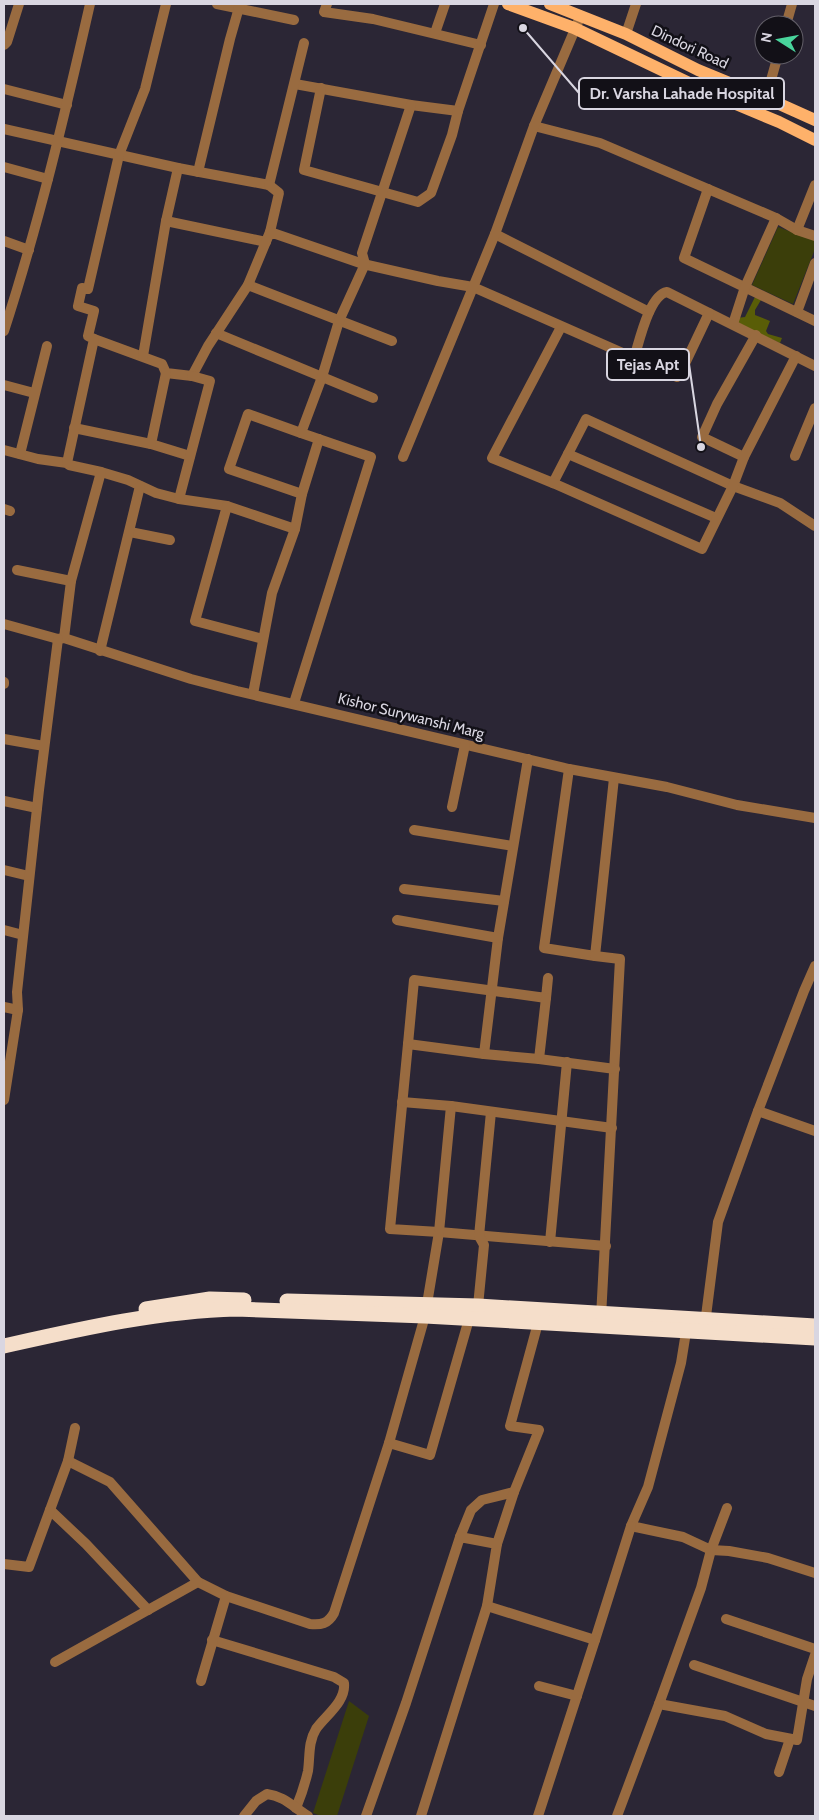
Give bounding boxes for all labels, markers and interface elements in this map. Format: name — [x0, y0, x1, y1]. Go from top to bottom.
north arrow — [754, 15, 804, 65]
street label: Dindori Road — [649, 21, 731, 73]
text: N — [756, 31, 776, 44]
callout: Dr. Varsha Lahade Hospital — [579, 78, 784, 109]
text: Dr. Varsha Lahade Hospital — [590, 84, 774, 103]
callout: Tejas Apt — [607, 349, 689, 380]
text: Tejas Apt — [617, 355, 680, 374]
street label: Kishor Surywanshi Marg — [336, 689, 487, 743]

